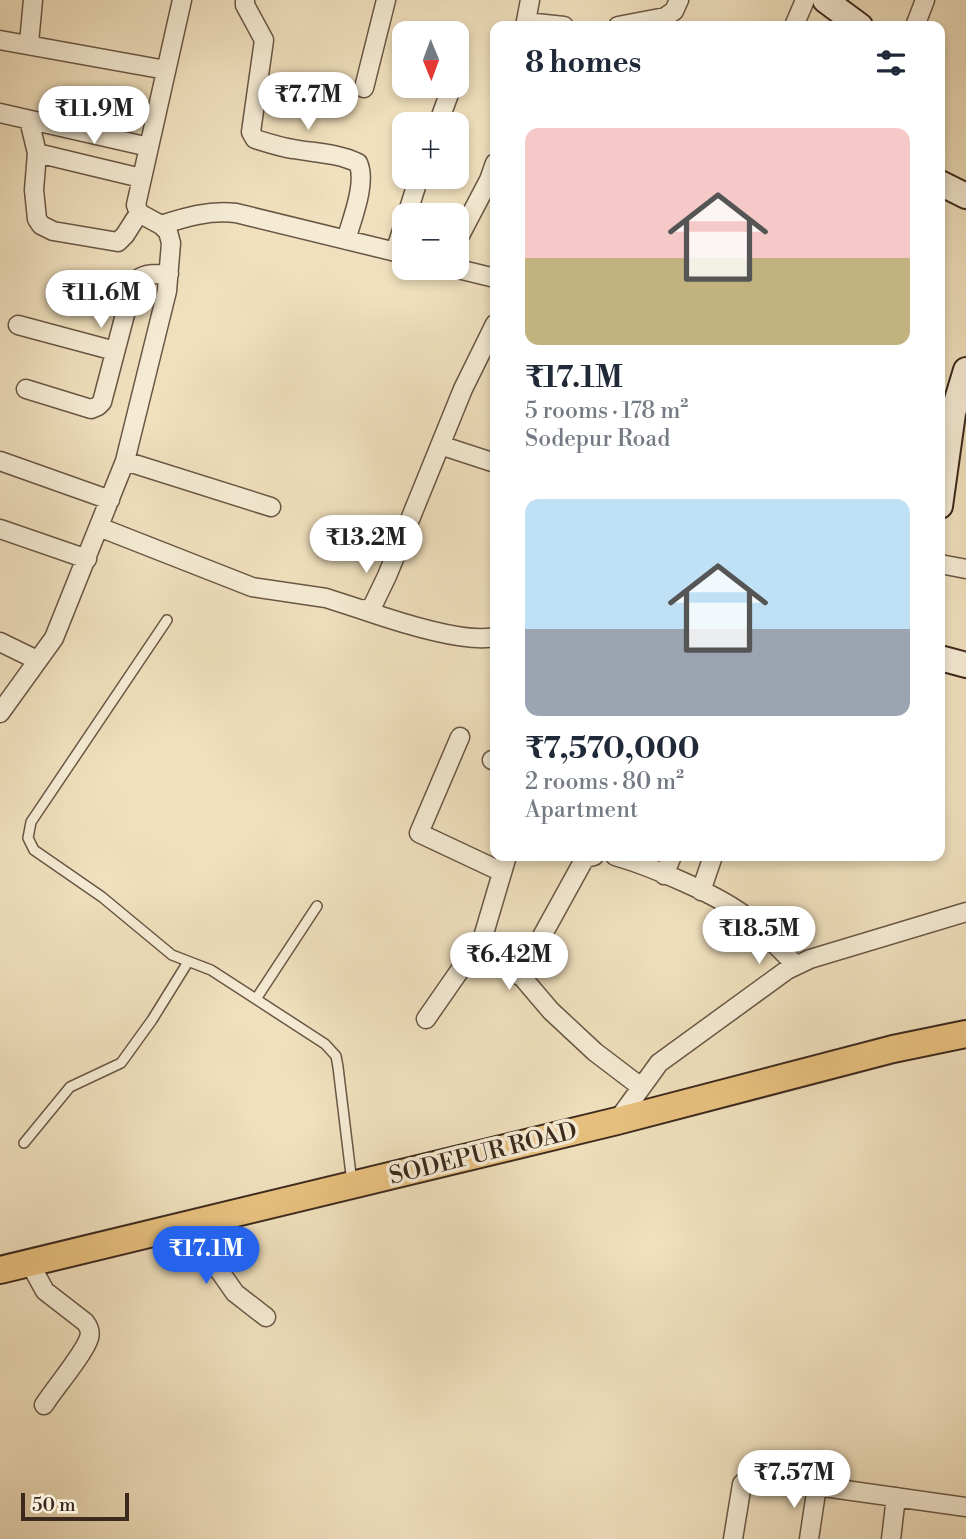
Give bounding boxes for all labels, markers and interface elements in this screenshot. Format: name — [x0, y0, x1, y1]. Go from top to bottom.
north arrow — [392, 21, 469, 98]
map controls — [392, 21, 469, 280]
text: 8 homes — [525, 44, 641, 82]
icon: filters — [872, 44, 910, 82]
pin: ₹7.7M — [259, 72, 357, 132]
text: ₹7.7M — [274, 81, 342, 109]
pin: ₹11.9M — [37, 86, 151, 146]
text: ₹11.9M — [54, 95, 134, 123]
button: + — [392, 112, 469, 189]
icon: home — [655, 174, 781, 300]
button: − — [392, 203, 469, 280]
pin: ₹11.6M — [44, 270, 158, 330]
text: ₹11.6M — [61, 279, 141, 307]
text: ₹17.1M — [525, 359, 623, 397]
text: 5 rooms · 178 m² — [525, 397, 688, 425]
text: Sodepur Road — [525, 425, 670, 453]
pin: ₹13.2M — [309, 516, 423, 575]
text: ₹13.2M — [326, 524, 406, 552]
icon: home — [655, 545, 781, 671]
text: ₹7,570,000 — [525, 730, 699, 768]
text: 2 rooms · 80 m² — [525, 768, 684, 796]
text: Apartment — [525, 796, 638, 824]
pin: ₹18.5M — [702, 906, 816, 966]
text: ₹18.5M — [718, 915, 800, 943]
pin: ₹6.42M — [452, 932, 566, 992]
text: ₹6.42M — [466, 941, 552, 969]
street label: SODEPUR ROAD — [386, 1116, 580, 1192]
pin: ₹17.1M — [149, 1226, 263, 1286]
text: ₹17.1M — [169, 1235, 243, 1263]
pin: ₹7.57M — [737, 1450, 851, 1510]
text: ₹7.57M — [753, 1459, 835, 1487]
scale bar — [21, 1490, 130, 1522]
text: 50 m — [32, 1493, 76, 1517]

